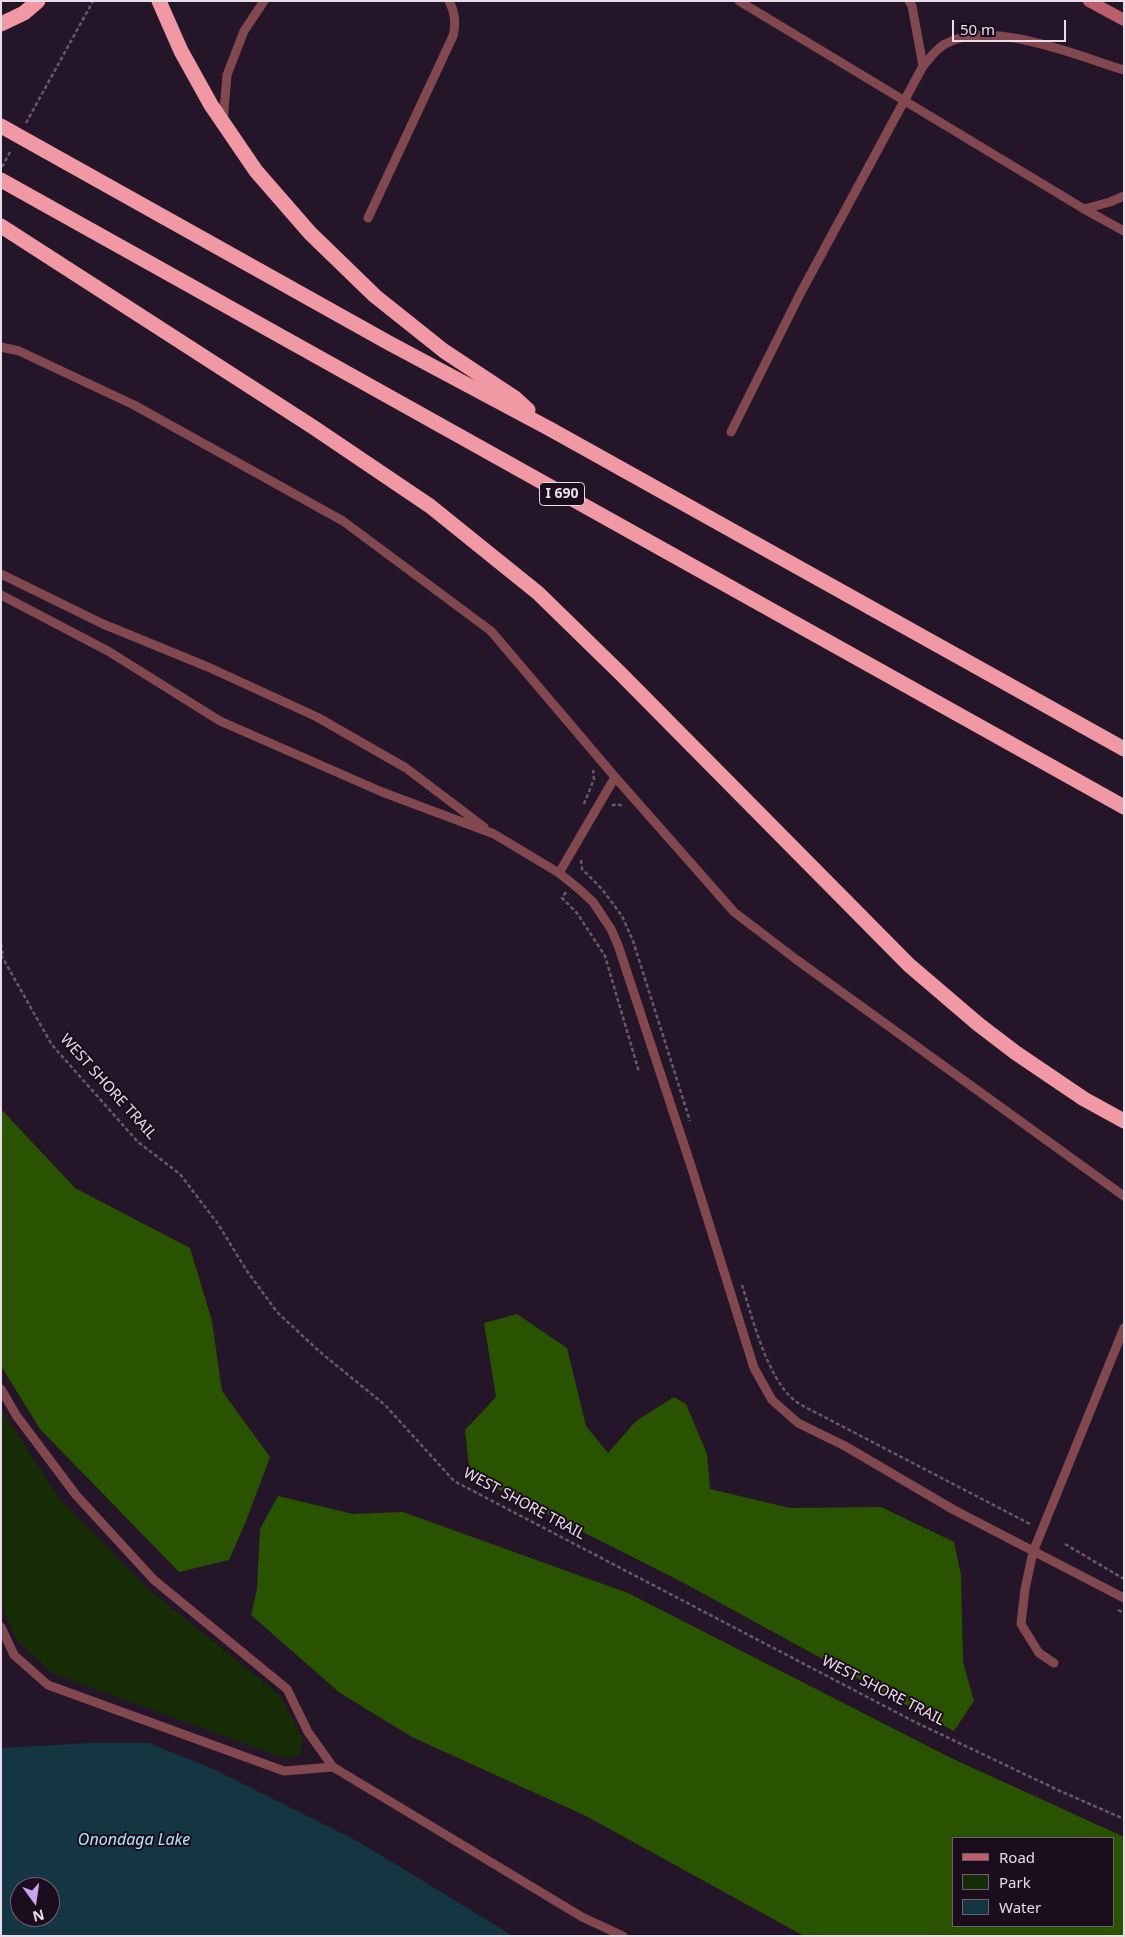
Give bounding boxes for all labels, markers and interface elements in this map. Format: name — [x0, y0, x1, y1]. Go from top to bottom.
scale bar — [955, 10, 1069, 42]
text: 50 m — [960, 19, 995, 39]
road number: I 690 — [540, 482, 584, 506]
street label: WEST SHORE TRAIL — [56, 1031, 160, 1143]
street label: WEST SHORE TRAIL — [460, 1464, 588, 1544]
street label: WEST SHORE TRAIL — [819, 1652, 947, 1730]
water label: Onondaga Lake — [78, 1830, 190, 1850]
legend — [952, 1837, 1115, 1927]
text: Road — [999, 1847, 1035, 1867]
text: Park — [999, 1872, 1031, 1892]
north arrow — [10, 1877, 60, 1927]
text: Water — [999, 1897, 1041, 1917]
text: N — [31, 1905, 46, 1927]

